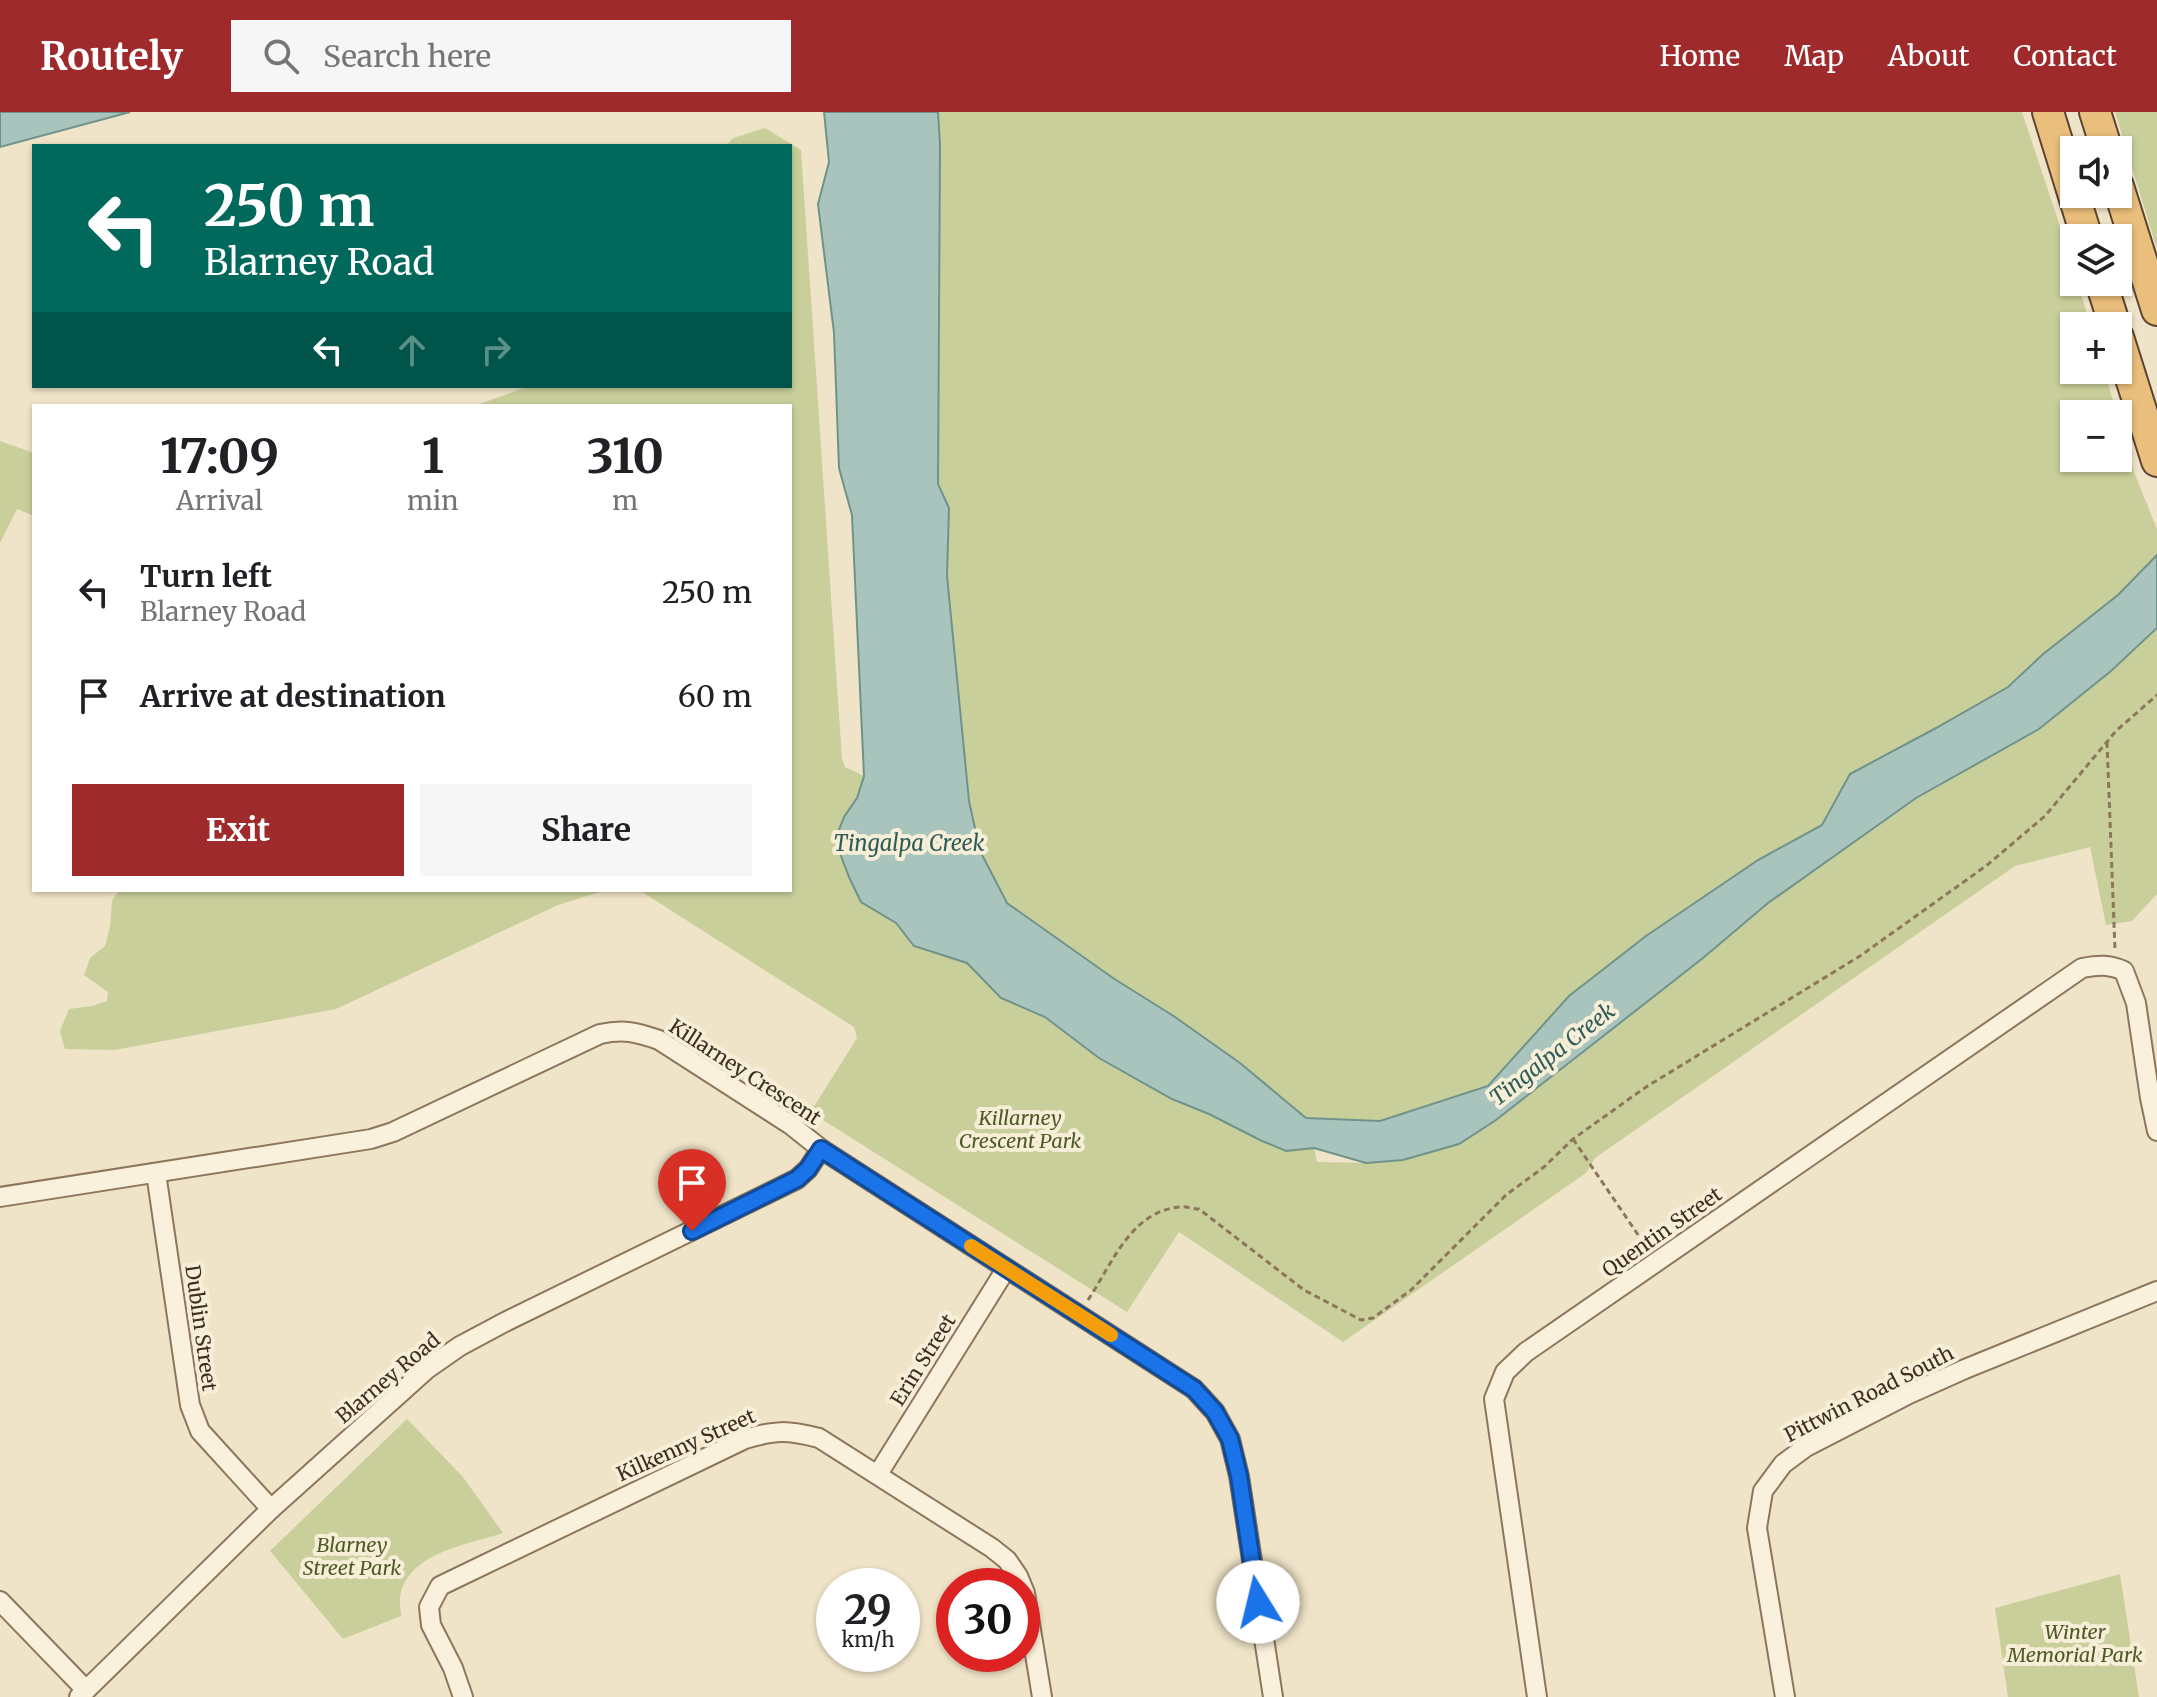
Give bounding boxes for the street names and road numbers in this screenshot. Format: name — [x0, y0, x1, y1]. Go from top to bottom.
street label: Killarney Crescent — [665, 1013, 826, 1130]
street label: Quentin Street — [1597, 1181, 1726, 1282]
street label: Dublin Street — [180, 1263, 223, 1393]
street label: Erin Street — [885, 1309, 961, 1410]
street label: Blarney Road — [331, 1327, 445, 1428]
street label: Pittwin Road South — [1780, 1340, 1958, 1447]
street label: Kilkenny Street — [613, 1403, 759, 1486]

